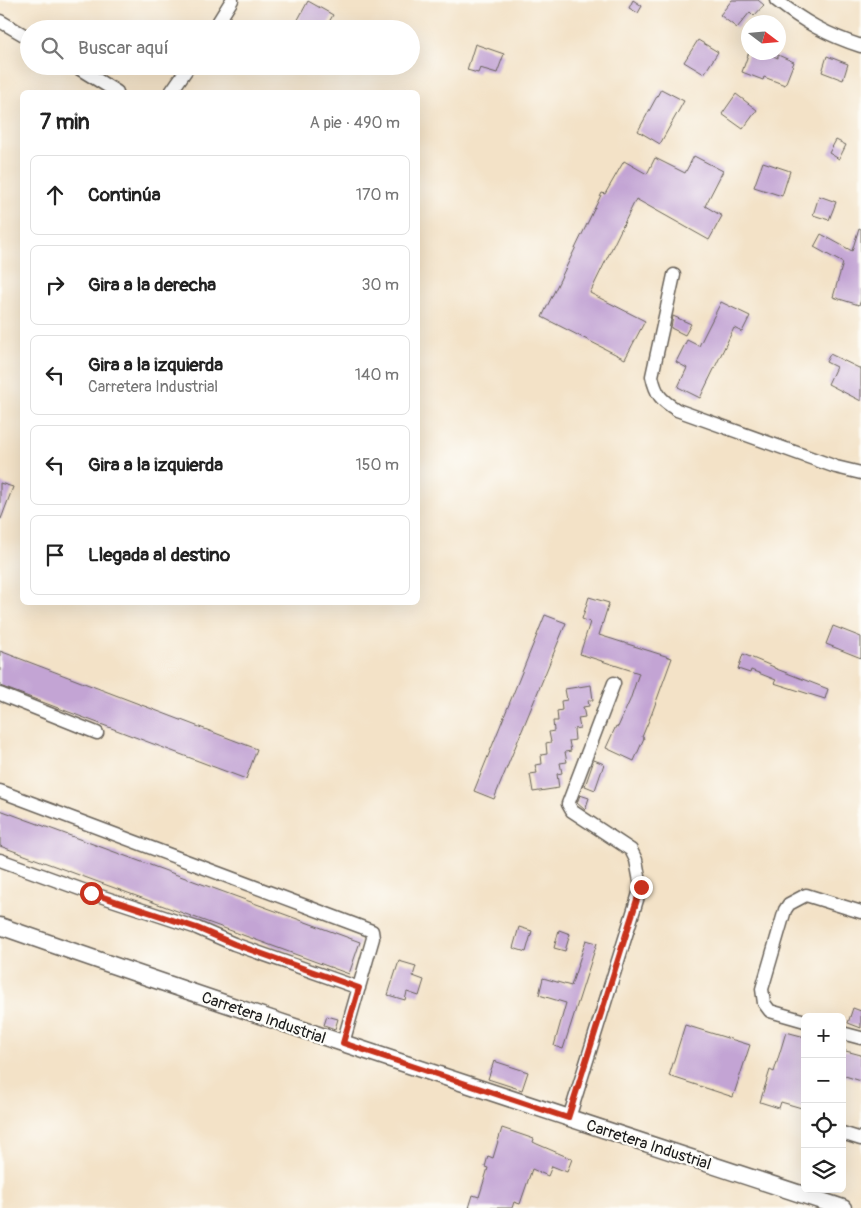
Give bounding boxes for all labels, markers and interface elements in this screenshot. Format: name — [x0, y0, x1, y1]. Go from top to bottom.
north arrow — [741, 15, 786, 60]
search box — [20, 20, 420, 75]
icon: search — [38, 34, 66, 62]
text: Buscar aquí — [78, 36, 169, 60]
text: 7 min — [40, 109, 90, 136]
text: A pie · 490 m — [310, 113, 400, 133]
icon: ahead — [41, 181, 69, 209]
text: Continúa — [88, 183, 161, 207]
text: 170 m — [356, 185, 399, 205]
icon: right — [41, 271, 69, 299]
text: Gira a la derecha — [88, 273, 216, 297]
text: 30 m — [361, 275, 399, 295]
text: Gira a la izquierda — [88, 353, 223, 377]
icon: left — [41, 361, 69, 389]
text: 140 m — [355, 365, 399, 385]
text: Carretera Industrial — [88, 377, 218, 397]
icon: left — [41, 451, 69, 479]
text: Gira a la izquierda — [88, 453, 223, 477]
text: 150 m — [355, 455, 399, 475]
icon: arrive — [41, 541, 69, 569]
text: Llegada al destino — [88, 543, 230, 567]
route end — [630, 876, 653, 899]
route start — [80, 882, 103, 905]
street label: Carretera Industrial — [199, 987, 328, 1049]
map controls — [801, 1013, 846, 1193]
button: + — [801, 1013, 846, 1058]
button: − — [801, 1058, 846, 1103]
button: locate — [801, 1103, 846, 1148]
street label: Carretera Industrial — [584, 1115, 714, 1175]
button: layers — [801, 1148, 846, 1193]

